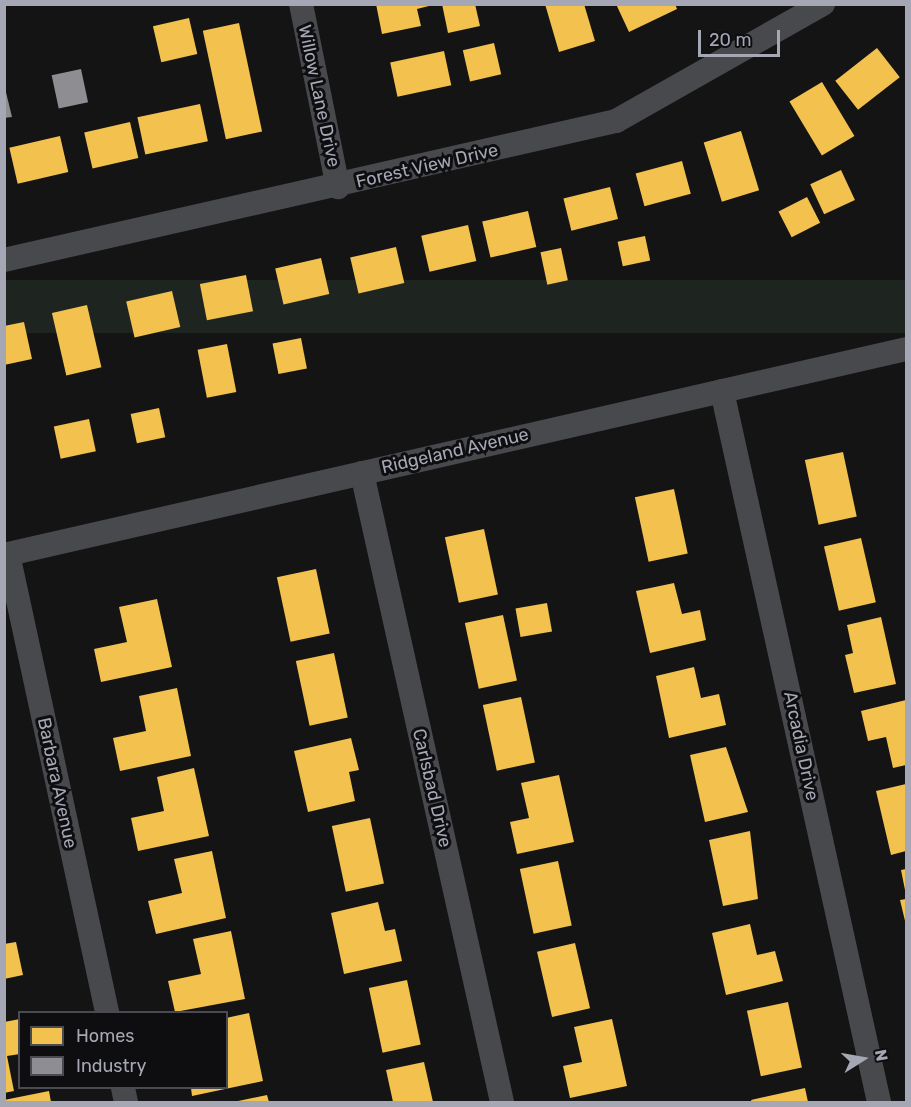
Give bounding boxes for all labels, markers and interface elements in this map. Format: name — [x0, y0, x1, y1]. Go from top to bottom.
scale bar — [701, 18, 784, 56]
street label: Willow Lane Drive — [293, 23, 345, 169]
text: 20 m — [709, 29, 751, 51]
street label: Forest View Drive — [353, 139, 501, 193]
street label: Ridgeland Avenue — [379, 423, 531, 479]
street label: Arcadia Drive — [779, 689, 823, 803]
street label: Barbara Avenue — [33, 715, 81, 851]
street label: Carlsbad Drive — [408, 726, 456, 850]
legend — [18, 1011, 228, 1089]
text: Homes — [76, 1025, 134, 1047]
north arrow — [833, 1029, 893, 1089]
text: N — [871, 1048, 892, 1063]
text: Industry — [76, 1055, 146, 1077]

